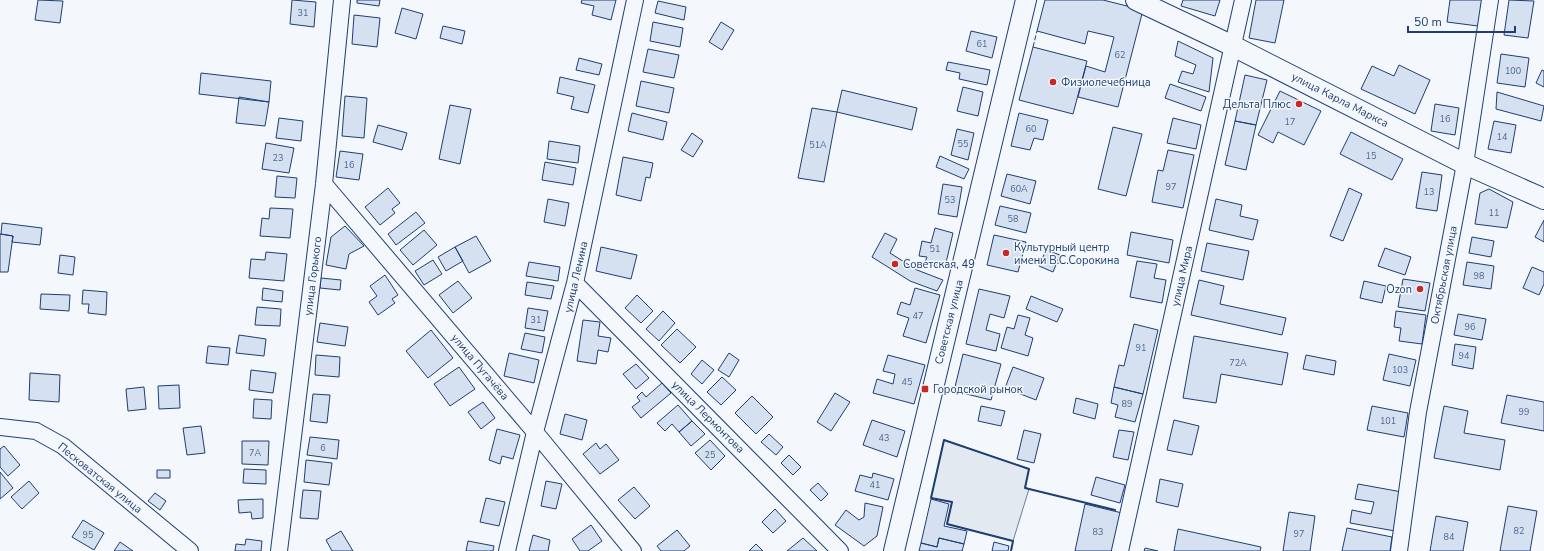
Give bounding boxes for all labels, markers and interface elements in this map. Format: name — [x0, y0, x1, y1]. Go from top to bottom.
house number: 31 — [298, 7, 308, 19]
scale bar — [1408, 8, 1515, 34]
text: 50 m — [1414, 14, 1442, 30]
house number: 61 — [977, 38, 987, 50]
house number: 62 — [1115, 49, 1125, 61]
house number: 100 — [1505, 65, 1521, 77]
street label: улица Карла Маркса — [1289, 69, 1391, 131]
place label: Физиолечебница — [1061, 75, 1151, 90]
marker: Физиолечебница — [1048, 77, 1058, 87]
place label: Дельта Плюс — [1223, 97, 1291, 112]
marker: Дельта Плюс — [1294, 99, 1304, 109]
house number: 16 — [1440, 113, 1450, 125]
house number: 17 — [1285, 116, 1295, 128]
house number: 60 — [1026, 123, 1036, 135]
house number: 14 — [1497, 131, 1508, 143]
house number: 55 — [958, 138, 968, 150]
house number: 51А — [809, 139, 827, 151]
house number: 15 — [1366, 150, 1376, 162]
house number: 23 — [273, 152, 283, 164]
house number: 16 — [344, 159, 354, 171]
house number: 97 — [1166, 181, 1176, 193]
house number: 60А — [1010, 183, 1028, 195]
house number: 13 — [1424, 186, 1434, 198]
house number: 53 — [945, 194, 955, 206]
house number: 11 — [1489, 207, 1499, 219]
house number: 58 — [1008, 213, 1018, 225]
street label: Октябрьская улица — [1427, 224, 1461, 326]
street label: улица Горького — [301, 235, 325, 317]
street label: улица Ленина — [560, 240, 592, 314]
place label: Культурный центр имени В.С.Сорокина — [1014, 240, 1119, 268]
house number: 51 — [930, 243, 940, 255]
street label: улица Мира — [1168, 244, 1196, 308]
marker: Культурный центр имени В.С.Сорокина — [1001, 248, 1011, 258]
place label: Советская, 49 — [903, 257, 975, 272]
marker: Советская, 49 — [890, 259, 900, 269]
house number: 98 — [1474, 270, 1484, 282]
street label: Советская улица — [931, 278, 967, 366]
place label: Ozon — [1386, 282, 1412, 297]
marker: Ozon — [1415, 284, 1425, 294]
house number: 47 — [913, 310, 923, 322]
house number: 31 — [531, 314, 541, 326]
house number: 96 — [1465, 321, 1475, 333]
street label: улица Пугачёва — [448, 331, 512, 403]
house number: 91 — [1136, 342, 1146, 354]
house number: 94 — [1459, 350, 1470, 362]
house number: 72А — [1229, 357, 1247, 369]
house number: 103 — [1392, 364, 1408, 376]
house number: 45 — [902, 376, 912, 388]
street label: улица Лермонтова — [668, 377, 748, 457]
place label: Городской рынок — [933, 382, 1023, 397]
marker: Городской рынок — [920, 384, 930, 394]
house number: 89 — [1122, 398, 1132, 410]
house number: 99 — [1519, 406, 1529, 418]
house number: 101 — [1380, 415, 1396, 427]
house number: 43 — [879, 432, 889, 444]
street label: Песковатская улица — [55, 439, 145, 517]
house number: 6 — [320, 442, 326, 454]
house number: 7А — [249, 447, 261, 459]
house number: 25 — [705, 449, 715, 461]
house number: 41 — [870, 479, 880, 491]
house number: 82 — [1514, 525, 1524, 537]
house number: 83 — [1093, 526, 1103, 538]
house number: 97 — [1294, 528, 1304, 540]
house number: 95 — [83, 529, 93, 541]
house number: 84 — [1444, 531, 1455, 543]

